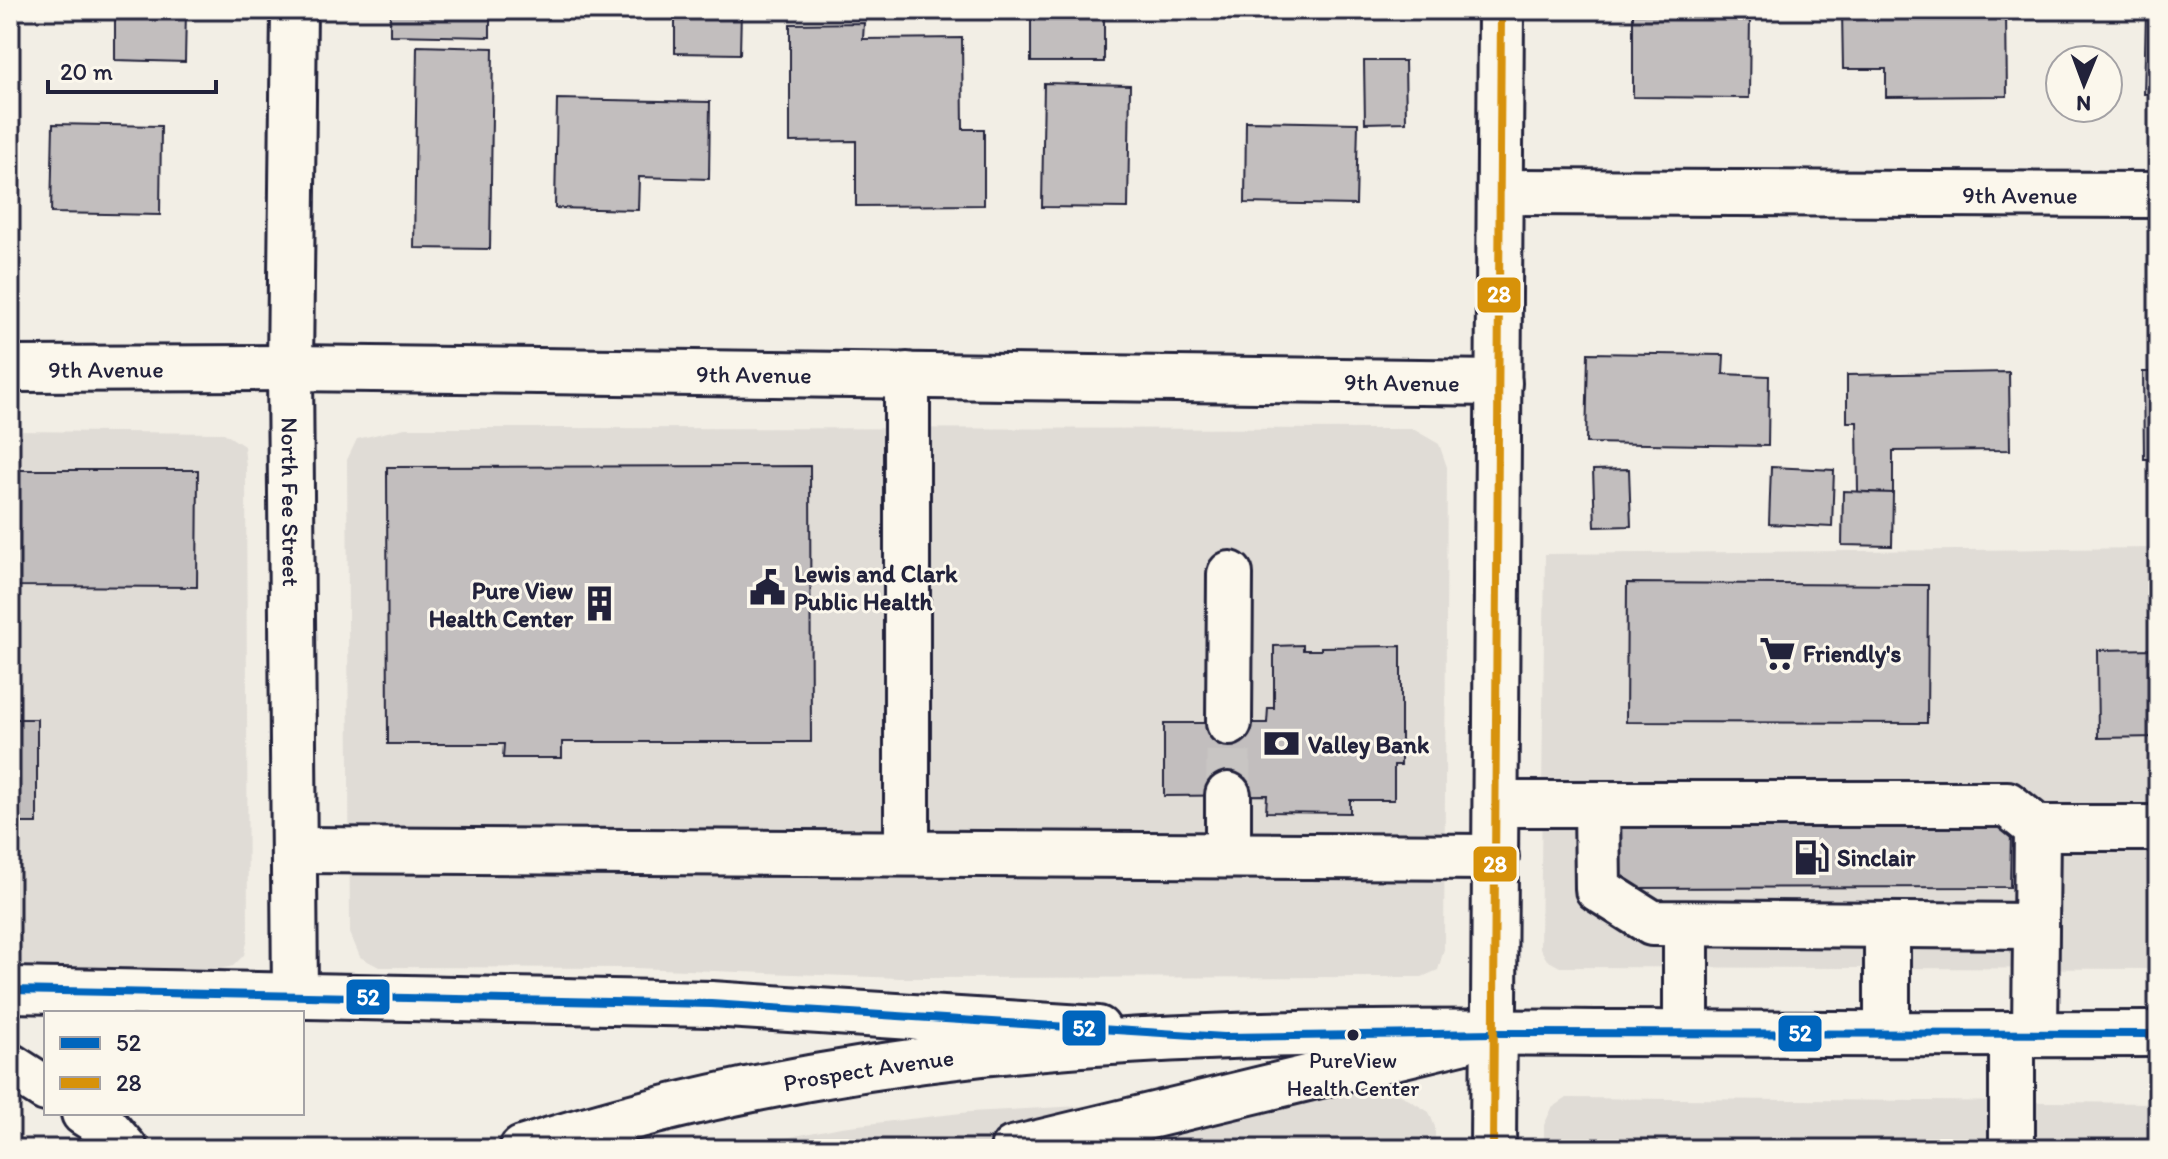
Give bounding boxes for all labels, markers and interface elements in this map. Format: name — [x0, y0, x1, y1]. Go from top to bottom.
scale bar — [48, 44, 216, 94]
north arrow — [2044, 44, 2124, 124]
text: 20 m — [60, 57, 113, 86]
text: N — [2076, 90, 2091, 117]
street label: 9th Avenue — [1962, 180, 2078, 209]
line badge: 28 — [1476, 276, 1522, 314]
text: 28 — [1487, 281, 1511, 308]
street label: 9th Avenue — [48, 354, 164, 383]
street label: 9th Avenue — [696, 359, 812, 389]
street label: 9th Avenue — [1344, 367, 1460, 397]
street label: North Fee Street — [276, 417, 306, 587]
place label: Lewis and Clark Public Health — [794, 559, 958, 616]
public building icon: Lewis and Clark Public Health — [749, 568, 787, 606]
place label: Pure View Health Center — [429, 576, 574, 633]
building icon: Pure View Health Center — [580, 585, 618, 623]
supermarket icon: Friendly's — [1758, 634, 1796, 672]
place label: Friendly's — [1803, 639, 1902, 669]
bank icon: Valley Bank — [1263, 725, 1301, 763]
place label: Valley Bank — [1308, 730, 1430, 760]
fuel station icon: Sinclair — [1792, 838, 1830, 876]
place label: Sinclair — [1837, 843, 1916, 872]
line badge: 28 — [1472, 845, 1518, 883]
text: 28 — [1483, 851, 1507, 878]
line badge: 52 — [345, 978, 391, 1016]
text: 52 — [356, 984, 380, 1011]
line badge: 52 — [1061, 1009, 1107, 1047]
legend — [44, 1011, 304, 1115]
line badge: 52 — [1777, 1014, 1823, 1053]
text: 52 — [1072, 1015, 1096, 1042]
text: 52 — [1788, 1020, 1812, 1047]
marker: PureView Health Center — [1345, 1027, 1361, 1043]
text: 52 — [116, 1028, 142, 1057]
street label: Prospect Avenue — [781, 1042, 955, 1097]
place label: PureView Health Center — [1287, 1047, 1419, 1102]
text: 28 — [116, 1068, 142, 1097]

